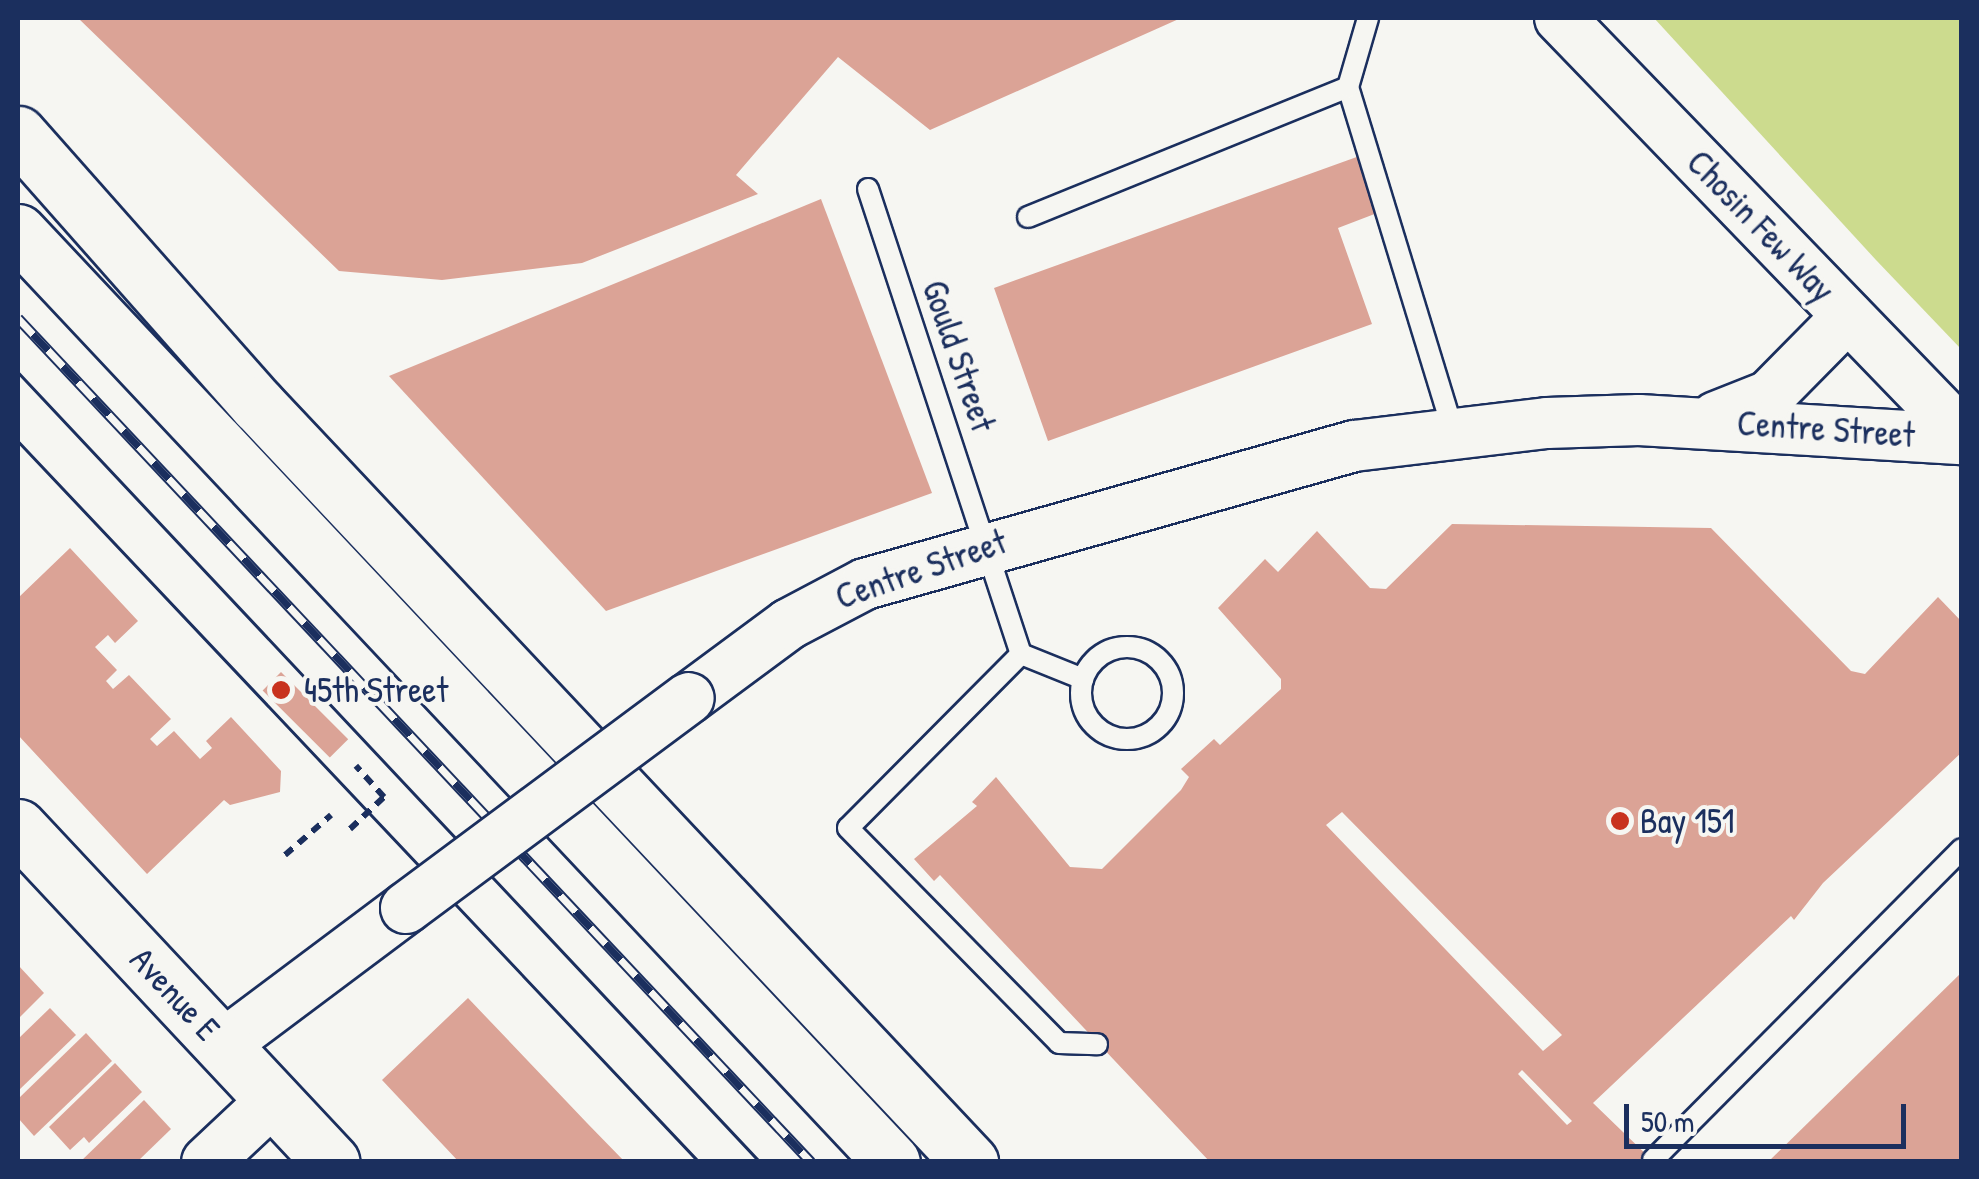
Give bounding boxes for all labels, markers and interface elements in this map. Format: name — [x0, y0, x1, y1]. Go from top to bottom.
street label: Chosin Few Way — [1678, 141, 1844, 311]
street label: Gould Street — [914, 275, 1004, 437]
street label: Centre Street — [1736, 402, 1916, 456]
street label: Centre Street — [830, 520, 1012, 618]
place label: 45th Street — [304, 669, 448, 711]
marker: 45th Street — [268, 677, 294, 703]
place label: Bay 151 — [1640, 800, 1735, 842]
marker: Bay 151 — [1609, 810, 1631, 832]
street label: Avenue E — [121, 939, 229, 1049]
scale bar — [1629, 1084, 1912, 1146]
text: 50 m — [1641, 1101, 1694, 1141]

